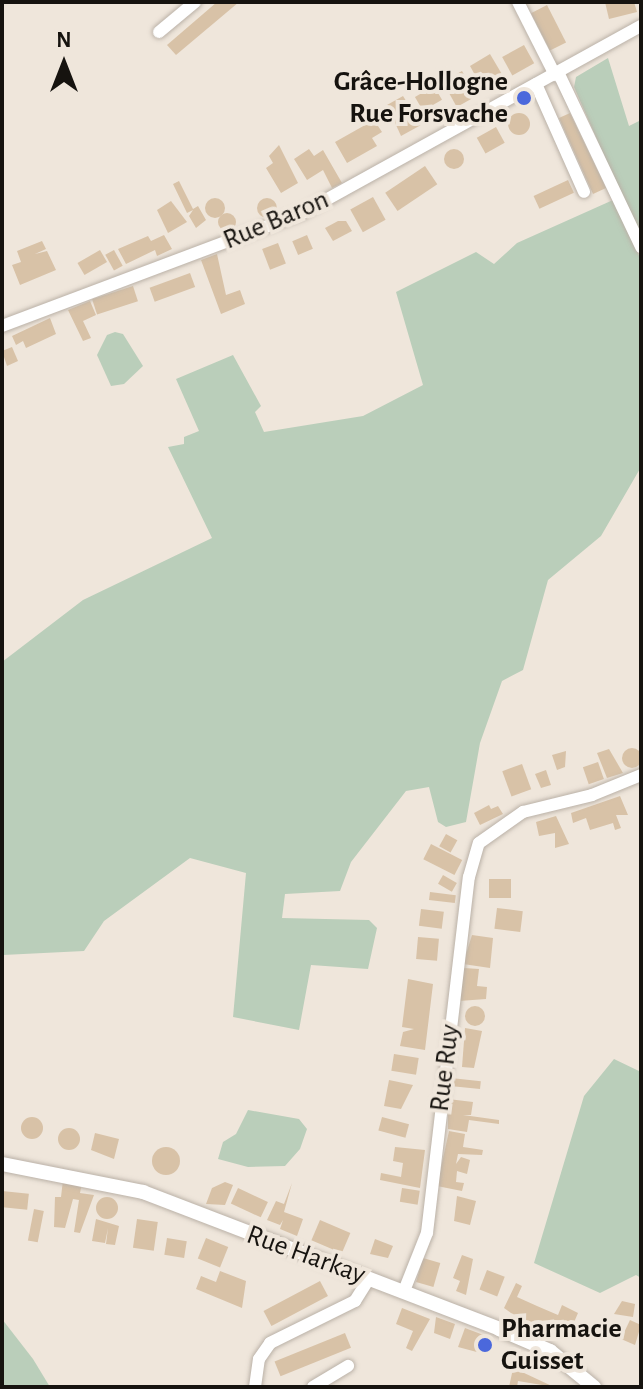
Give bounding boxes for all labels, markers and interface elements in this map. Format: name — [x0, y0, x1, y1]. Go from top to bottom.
north arrow — [24, 24, 104, 104]
text: N — [56, 29, 72, 51]
place label: Grâce-Hollogne Rue Forsvache — [334, 65, 508, 131]
marker: Grâce-Hollogne Rue Forsvache — [515, 89, 533, 107]
street label: Rue Baron — [218, 183, 334, 257]
street label: Rue Ruy — [423, 1022, 467, 1114]
street label: Rue Harkay — [242, 1218, 370, 1292]
place label: Pharmacie Guisset — [501, 1312, 622, 1378]
marker: Pharmacie Guisset — [476, 1336, 494, 1354]

